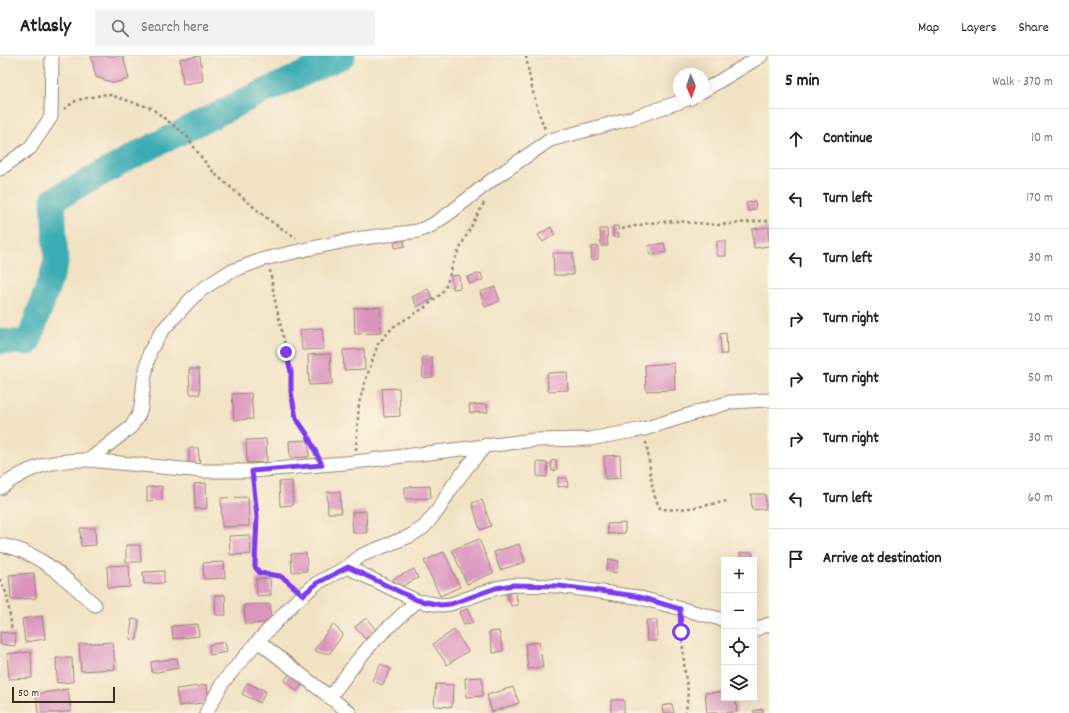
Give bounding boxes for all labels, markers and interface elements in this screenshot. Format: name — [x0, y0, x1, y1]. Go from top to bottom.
search box — [95, 10, 375, 46]
text: Atlasly — [20, 14, 71, 41]
icon: search — [109, 17, 131, 39]
text: Search here — [141, 17, 209, 39]
text: Map — [918, 18, 939, 38]
text: Layers — [961, 18, 996, 38]
text: Share — [1018, 18, 1049, 38]
north arrow — [673, 68, 709, 104]
text: 5 min — [785, 70, 819, 94]
text: Walk · 370 m — [992, 73, 1053, 92]
icon: ahead — [785, 128, 807, 150]
text: Continue — [823, 128, 872, 150]
text: 10 m — [1031, 129, 1053, 148]
icon: left — [785, 188, 807, 210]
text: Turn left — [823, 188, 872, 210]
text: 170 m — [1026, 189, 1053, 208]
icon: left — [785, 248, 807, 270]
text: Turn left — [823, 248, 872, 270]
text: 30 m — [1028, 249, 1053, 268]
icon: right — [785, 308, 807, 330]
text: Turn right — [823, 308, 879, 330]
text: 20 m — [1028, 309, 1053, 328]
route end — [277, 343, 295, 361]
icon: right — [785, 368, 807, 390]
text: Turn right — [823, 368, 879, 390]
text: 50 m — [1028, 369, 1053, 388]
icon: right — [785, 428, 807, 450]
text: Turn right — [823, 428, 879, 450]
text: 30 m — [1028, 429, 1053, 448]
icon: left — [785, 488, 807, 510]
text: Turn left — [823, 488, 872, 510]
text: 60 m — [1028, 489, 1053, 508]
icon: arrive — [785, 548, 807, 570]
text: Arrive at destination — [823, 548, 941, 570]
map controls — [721, 557, 757, 701]
button: + — [721, 557, 757, 593]
button: − — [721, 593, 757, 629]
route start — [672, 623, 690, 641]
button: locate — [721, 629, 757, 665]
button: layers — [721, 665, 757, 701]
scale bar — [12, 685, 115, 704]
text: 50 m — [18, 686, 39, 702]

